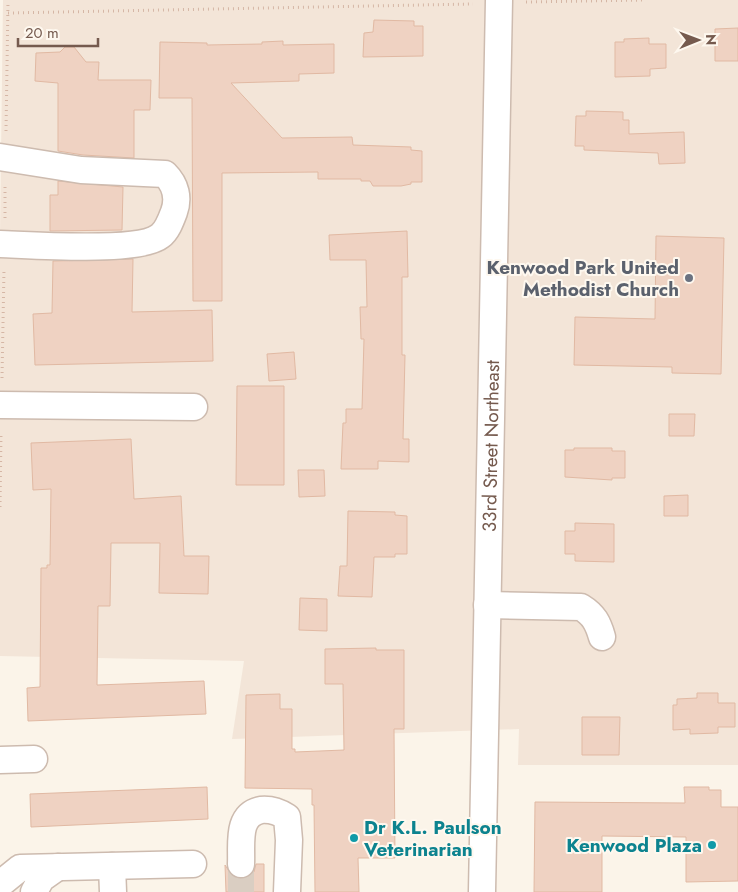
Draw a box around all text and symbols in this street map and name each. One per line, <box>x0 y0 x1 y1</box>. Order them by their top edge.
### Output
scale bar <box>18 15 98 47</box>
north arrow <box>673 15 723 65</box>
text: 20 m <box>25 22 59 44</box>
text: N <box>701 34 721 46</box>
place label: Kenwood Park United Methodist Church <box>486 254 679 303</box>
marker: Kenwood Park United Methodist Church <box>683 272 695 284</box>
street label: 33rd Street Northeast <box>475 359 506 532</box>
place label: Dr K.L. Paulson Veterinarian <box>363 814 502 863</box>
marker: Dr K.L. Paulson Veterinarian <box>348 832 360 844</box>
place label: Kenwood Plaza <box>566 832 702 859</box>
marker: Kenwood Plaza <box>706 839 718 851</box>

